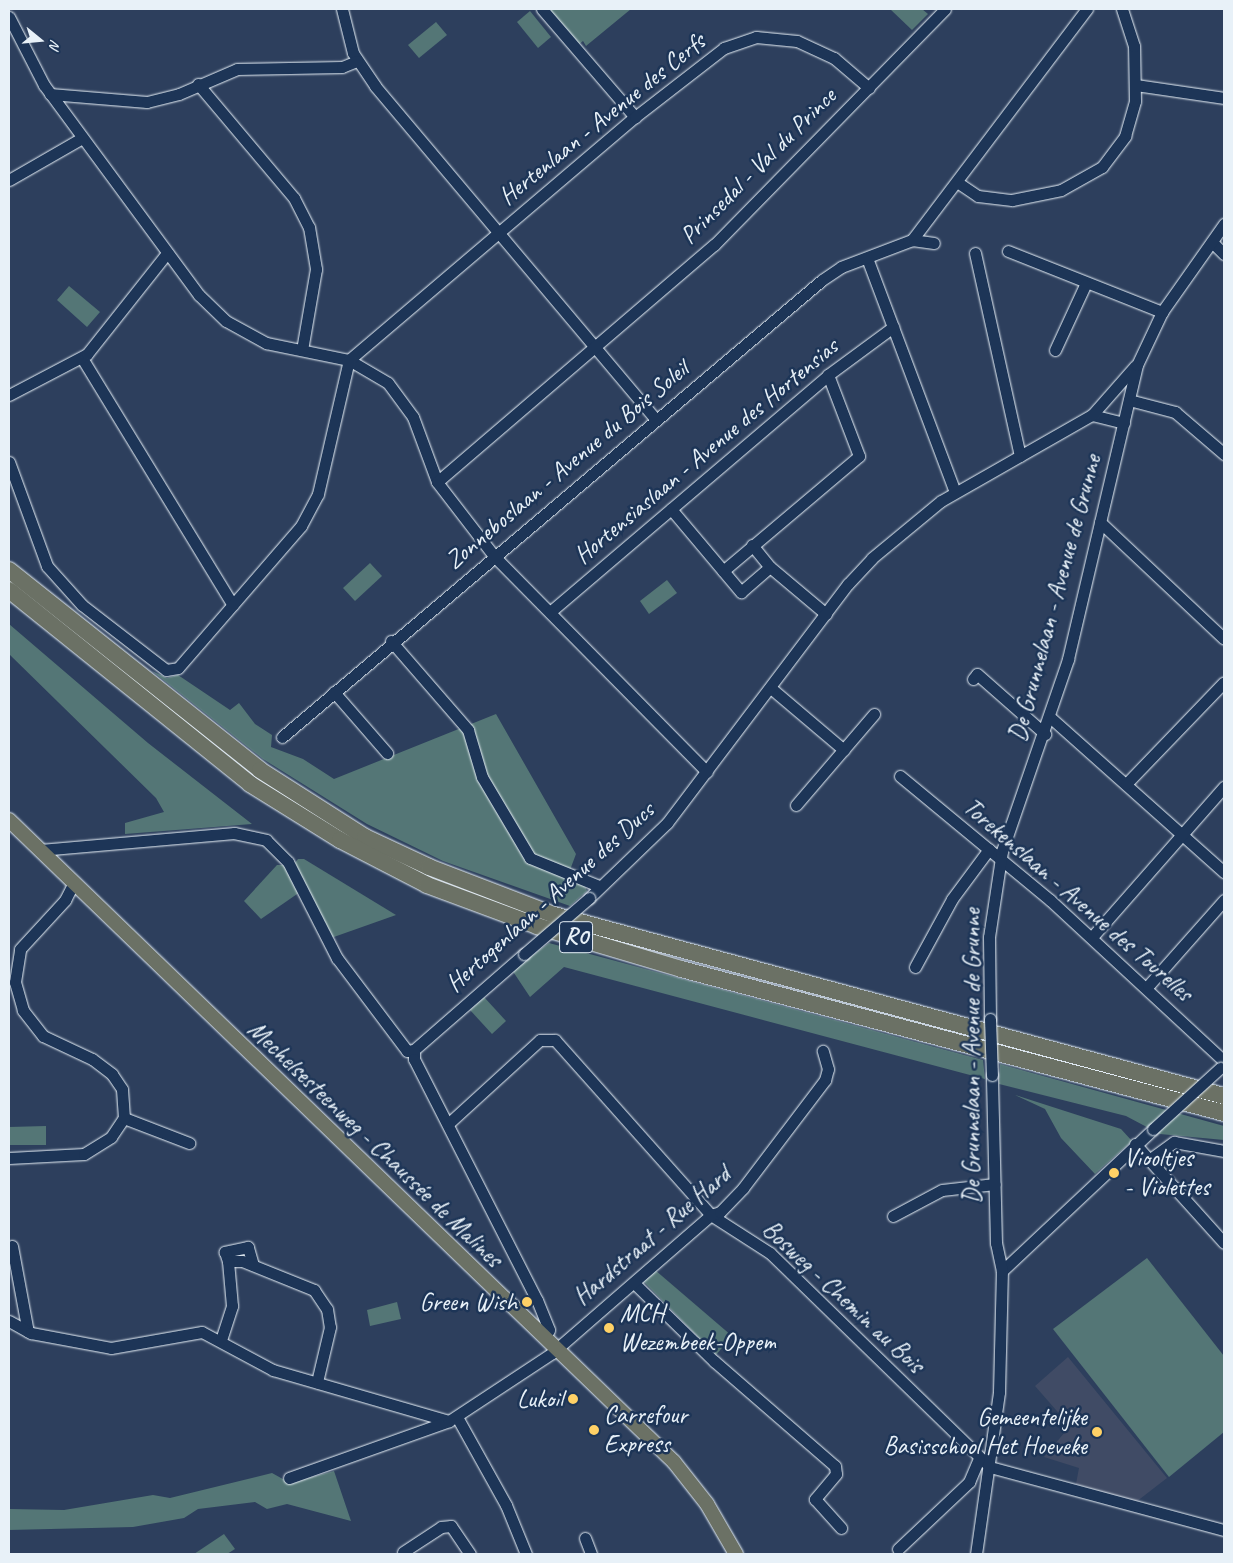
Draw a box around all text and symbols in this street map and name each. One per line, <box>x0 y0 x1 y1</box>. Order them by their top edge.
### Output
north arrow <box>15 15 65 65</box>
street label: Hertenlaan - Avenue des Cerfs <box>493 27 711 211</box>
text: N <box>45 38 64 51</box>
street label: Prinsedal - Val du Prince <box>673 81 843 251</box>
street label: Hortensiaslaan - Avenue des Hortensias <box>568 331 844 571</box>
street label: Zonneboslaan - Avenue du Bois Soleil <box>439 354 695 576</box>
street label: De Grunnelaan - Avenue de Grunne <box>1002 451 1108 745</box>
street label: Torekenslaan - Avenue des Tourelles <box>957 792 1199 1008</box>
street label: Hertogenlaan - Avenue des Ducs <box>440 795 660 999</box>
street label: De Grunnelaan - Avenue de Grunne <box>957 908 987 1204</box>
road number: R0 <box>558 916 594 959</box>
street label: Mechelsesteenweg - Chaussée de Malines <box>241 1014 509 1274</box>
place label: Viooltjes - Violettes <box>1124 1144 1209 1203</box>
street label: Hardstraat - Rue Hard <box>567 1160 737 1312</box>
marker: Viooltjes - Violettes <box>1108 1167 1120 1179</box>
street label: Bosweg - Chemin au Bois <box>756 1214 930 1380</box>
place label: Green Wish <box>419 1287 517 1317</box>
marker: Green Wish <box>521 1296 533 1308</box>
place label: MCH Wezembeek-Oppem <box>620 1299 776 1358</box>
marker: MCH Wezembeek-Oppem <box>602 1321 616 1335</box>
place label: Lukoil <box>517 1384 563 1414</box>
marker: Lukoil <box>567 1393 579 1405</box>
place label: Carrefour Express <box>604 1401 687 1460</box>
place label: Gemeentelijke Basisschool Het Hoeveke <box>883 1403 1087 1462</box>
marker: Carrefour Express <box>588 1424 600 1436</box>
marker: Gemeentelijke Basisschool Het Hoeveke <box>1091 1426 1103 1438</box>

